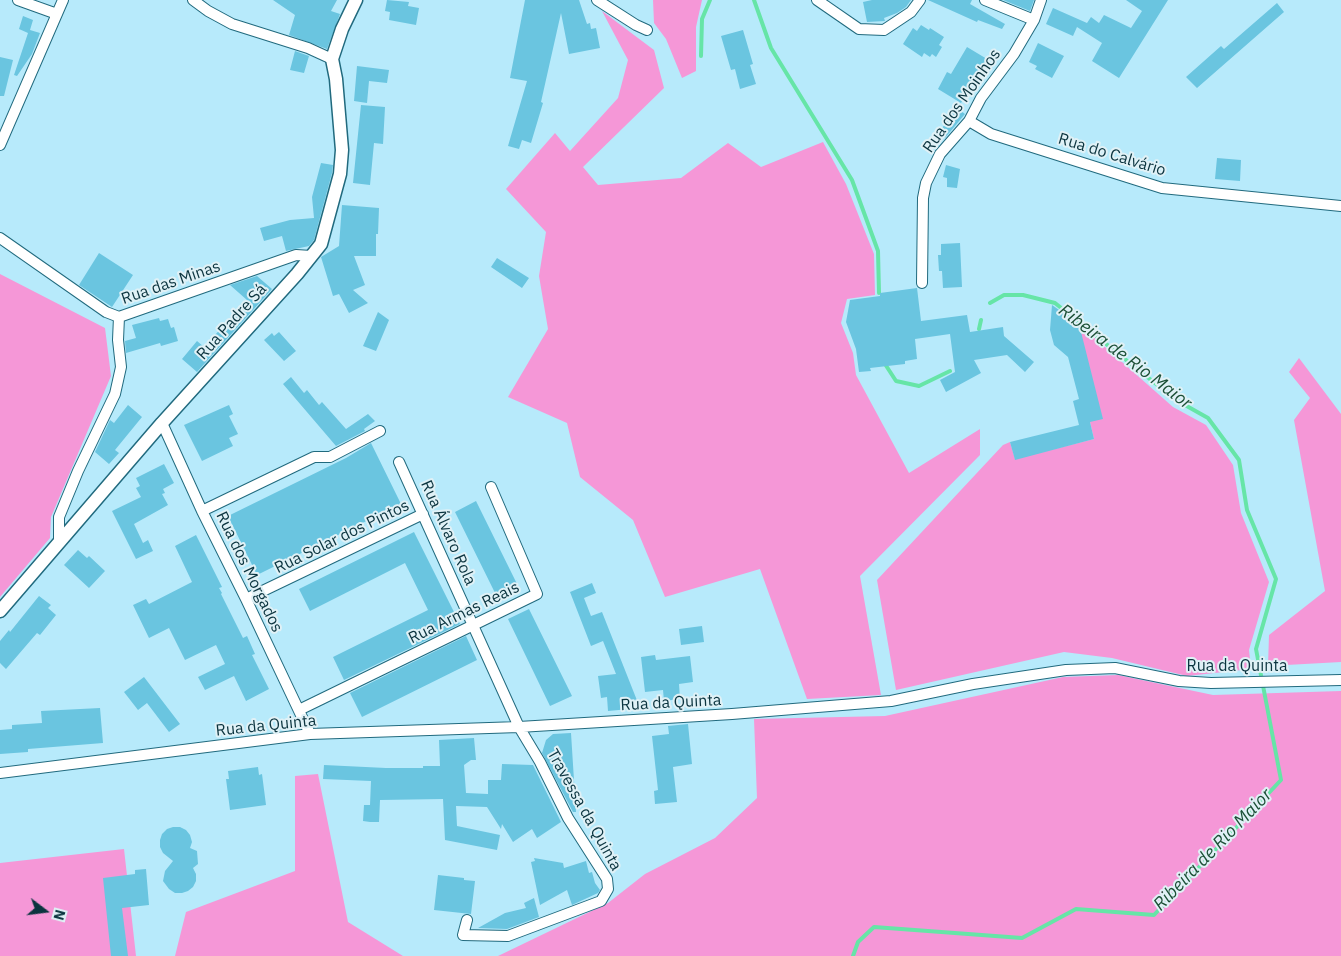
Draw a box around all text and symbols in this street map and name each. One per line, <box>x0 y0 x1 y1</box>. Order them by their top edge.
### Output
street label: Rua dos Moinhos <box>919 45 1005 157</box>
street label: Rua do Calvário <box>1056 130 1168 180</box>
street label: Rua das Minas <box>119 257 223 309</box>
street label: Rua Padre Sá <box>193 280 271 364</box>
water label: Ribeira de Rio Maior <box>1054 300 1196 414</box>
street label: Rua Álvaro Rola <box>416 478 480 588</box>
street label: Rua Solar dos Pintos <box>272 496 412 578</box>
street label: Rua dos Morgados <box>211 509 287 635</box>
street label: Rua Armas Reais <box>405 578 523 648</box>
street label: Rua da Quinta <box>1187 656 1287 676</box>
street label: Rua da Quinta <box>620 691 722 715</box>
street label: Rua da Quinta <box>215 711 317 741</box>
street label: Travessa da Quinta <box>543 746 625 874</box>
water label: Ribeira de Rio Maior <box>1149 784 1277 916</box>
north arrow <box>20 886 70 936</box>
text: N <box>49 908 69 922</box>

